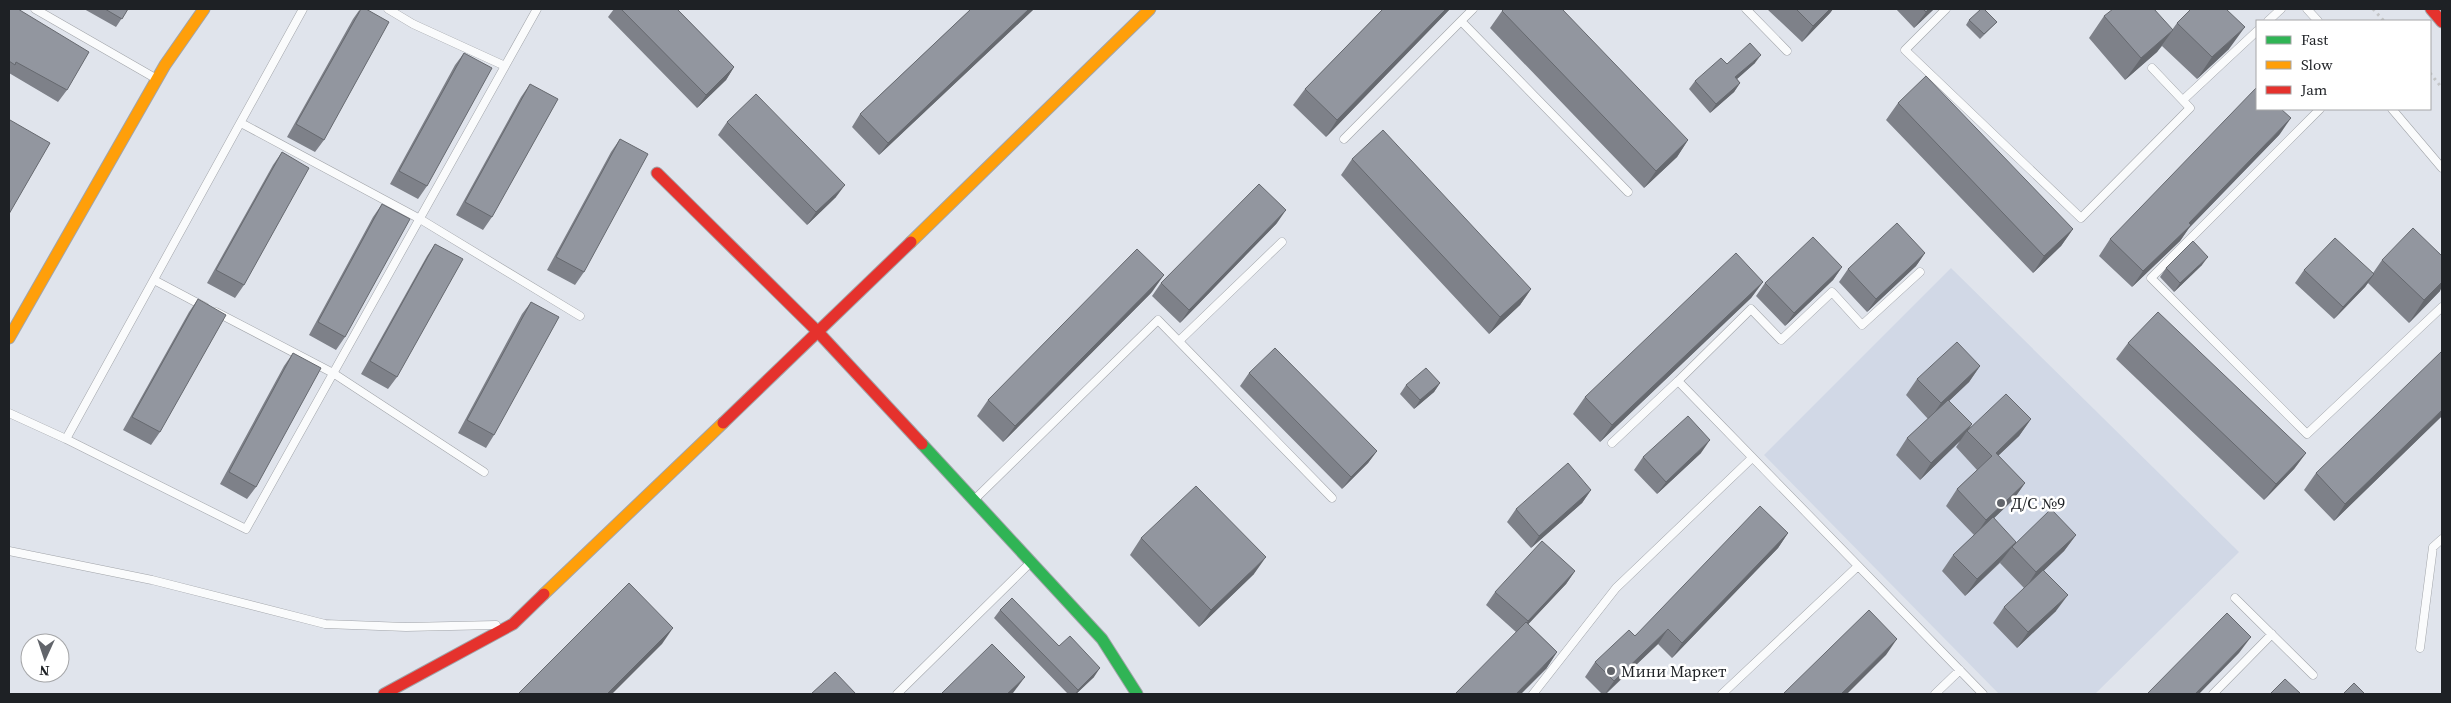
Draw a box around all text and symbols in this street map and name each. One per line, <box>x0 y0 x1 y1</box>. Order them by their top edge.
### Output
legend <box>2256 20 2431 110</box>
text: Fast <box>2301 29 2328 50</box>
text: Slow <box>2301 54 2333 75</box>
text: Jam <box>2300 79 2328 100</box>
place label: Д/С №9 <box>2011 492 2065 514</box>
marker: Д/С №9 <box>1995 497 2007 509</box>
north arrow <box>20 633 70 683</box>
place label: Мини Маркет <box>1621 660 1727 682</box>
text: N <box>39 661 50 681</box>
marker: Мини Маркет <box>1605 665 1617 677</box>

